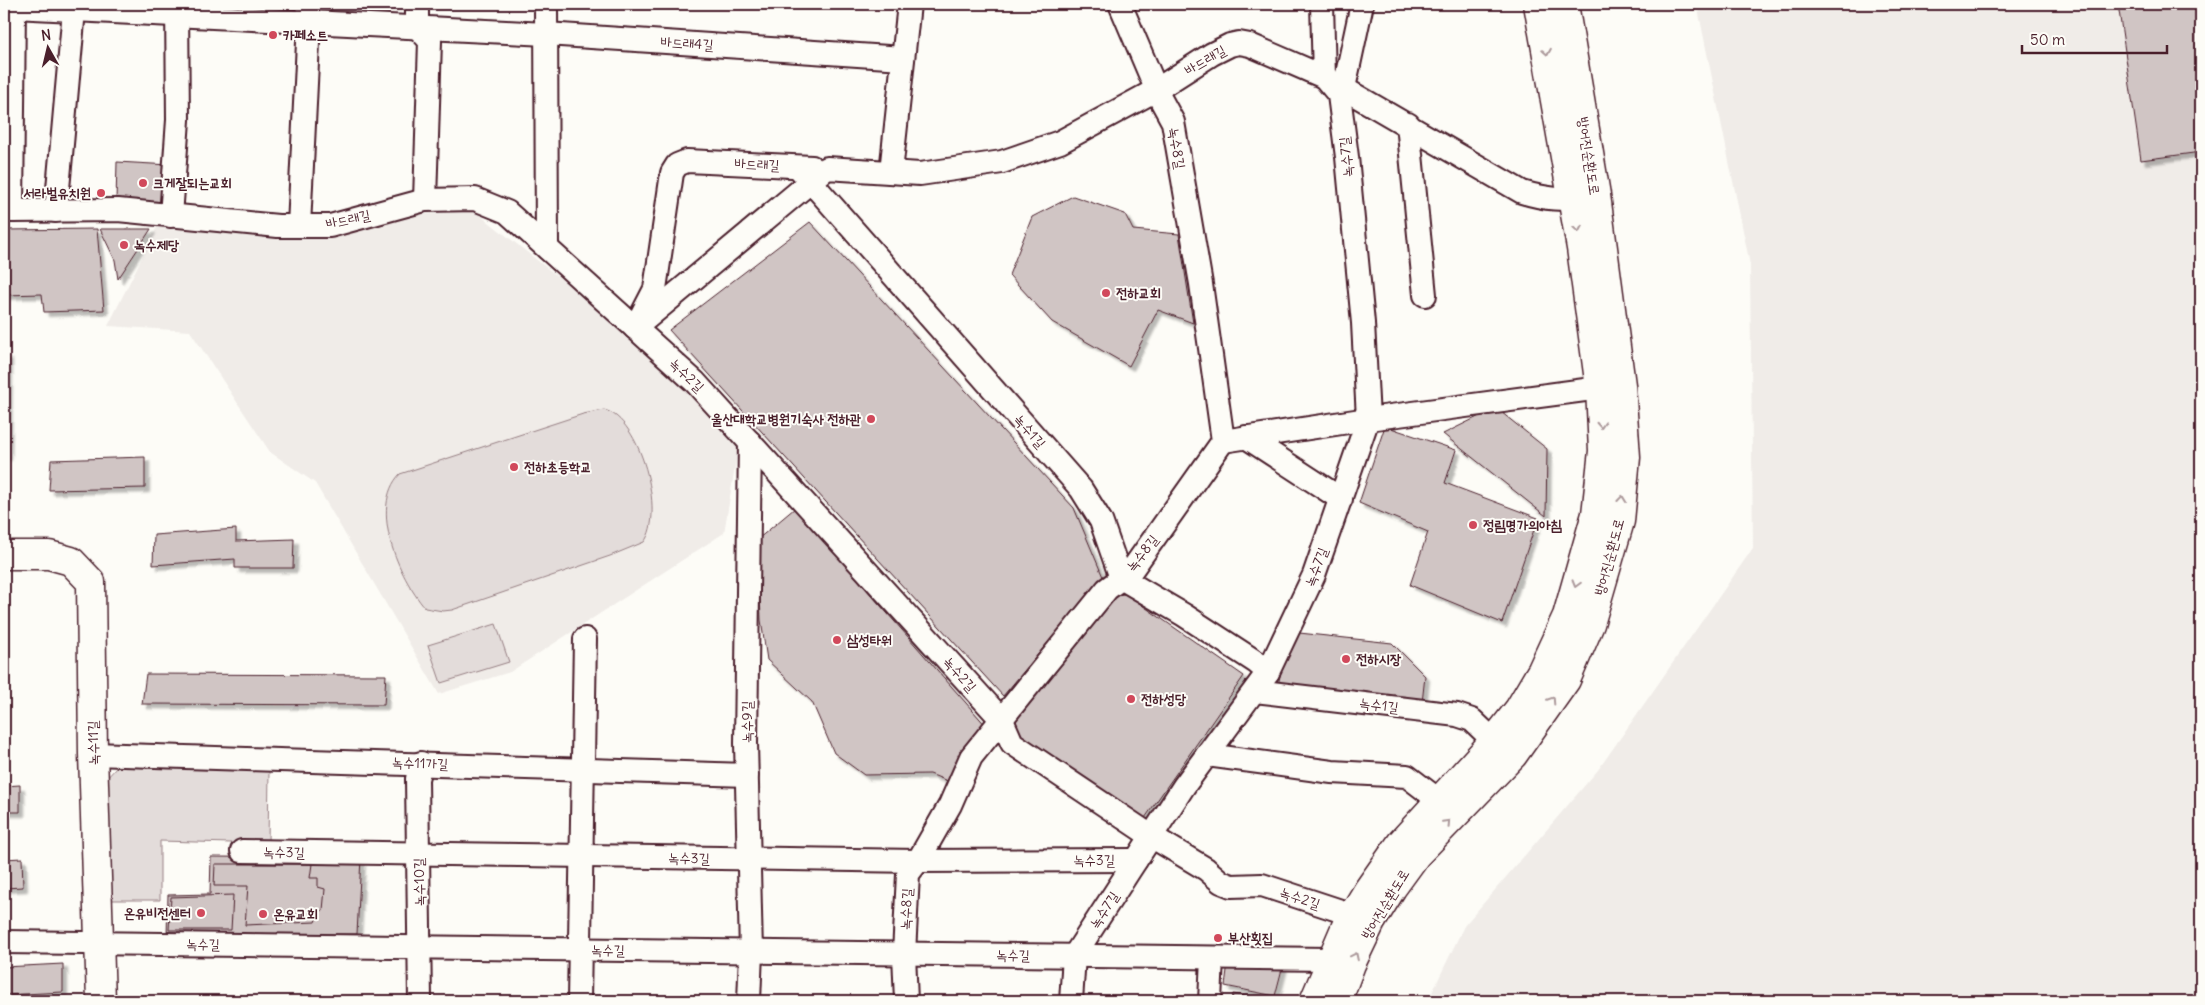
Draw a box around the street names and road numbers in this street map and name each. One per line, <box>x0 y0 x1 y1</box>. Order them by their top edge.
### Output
street label: 바드래4길 <box>660 32 715 54</box>
street label: 바드래길 <box>1181 41 1230 79</box>
street label: 방어진순환도로 <box>1574 116 1604 196</box>
street label: 녹수8길 <box>1165 126 1190 171</box>
street label: 녹수7길 <box>1335 135 1357 178</box>
street label: 바드래길 <box>734 154 781 174</box>
street label: 바드래길 <box>324 205 373 232</box>
street label: 녹수2길 <box>666 354 709 396</box>
street label: 녹수1길 <box>1010 410 1050 452</box>
street label: 방어진순환도로 <box>1590 517 1628 597</box>
street label: 녹수8길 <box>1122 530 1162 575</box>
street label: 녹수7길 <box>1300 544 1332 589</box>
street label: 녹수2길 <box>939 653 981 696</box>
street label: 녹수1길 <box>1358 694 1400 716</box>
street label: 녹수9길 <box>738 700 756 743</box>
street label: 녹수11길 <box>84 720 102 766</box>
street label: 녹수11가길 <box>392 753 449 773</box>
street label: 녹수3길 <box>263 843 306 861</box>
street label: 녹수3길 <box>668 849 711 867</box>
street label: 녹수3길 <box>1073 851 1116 869</box>
street label: 녹수10길 <box>410 857 428 906</box>
street label: 방어진순환도로 <box>1357 866 1413 942</box>
street label: 녹수2길 <box>1277 883 1323 913</box>
street label: 녹수8길 <box>896 887 916 930</box>
street label: 녹수7길 <box>1085 887 1123 932</box>
street label: 녹수길 <box>186 935 221 953</box>
street label: 녹수길 <box>591 941 626 959</box>
street label: 녹수길 <box>996 946 1031 964</box>

